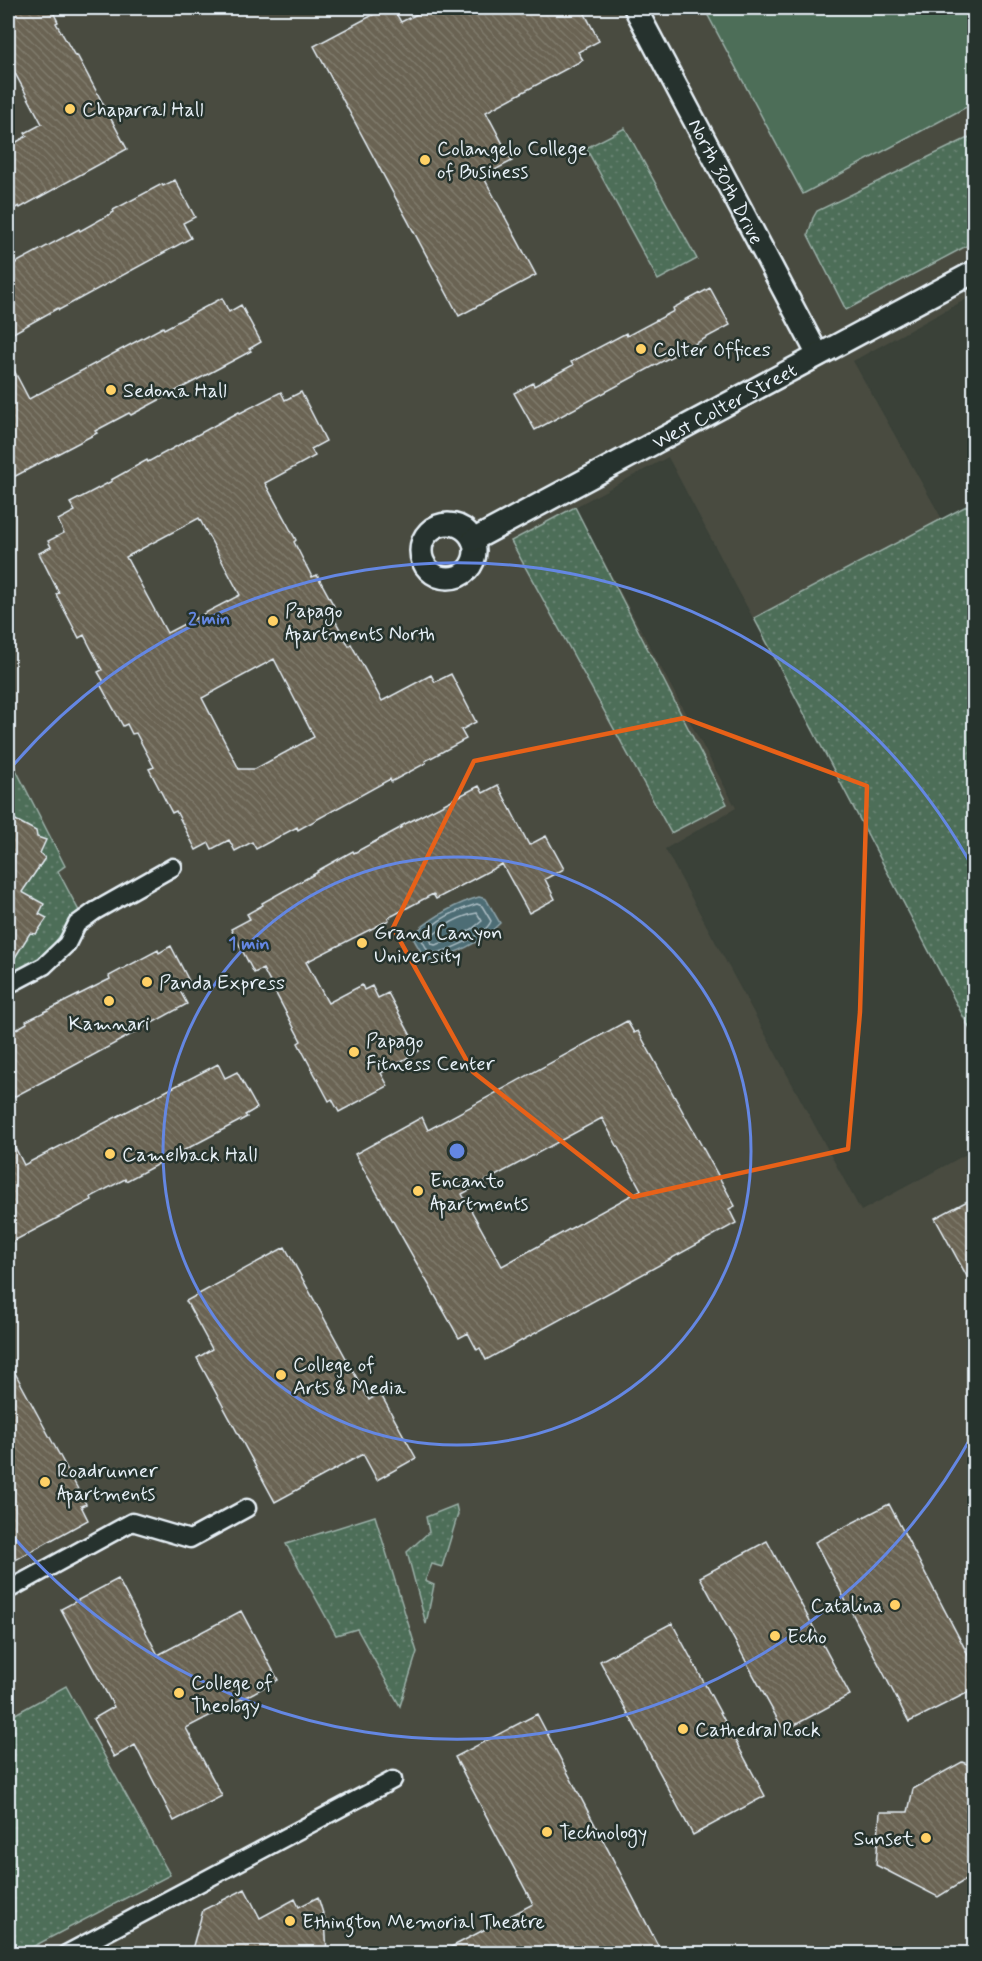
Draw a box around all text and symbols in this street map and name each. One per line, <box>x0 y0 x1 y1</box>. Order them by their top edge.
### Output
place label: Chaparral Hall <box>82 97 204 124</box>
marker: Chaparral Hall <box>63 102 77 116</box>
street label: North 30th Drive <box>681 114 769 250</box>
place label: Colangelo College of Business <box>437 136 587 186</box>
marker: Colangelo College of Business <box>418 153 432 167</box>
place label: Colter Offices <box>653 337 771 364</box>
marker: Colter Offices <box>634 342 648 356</box>
street label: West Colter Street <box>648 357 802 457</box>
place label: Sedona Hall <box>123 378 227 405</box>
marker: Sedona Hall <box>104 383 118 397</box>
place label: Papago Apartments North <box>285 598 435 649</box>
text: 2 min <box>188 607 230 631</box>
marker: Papago Apartments North <box>266 614 280 628</box>
place label: Grand Canyon University <box>374 920 503 970</box>
text: 1 min <box>228 932 270 956</box>
marker: Grand Canyon University <box>355 936 369 950</box>
place label: Panda Express <box>159 970 285 997</box>
marker: Panda Express <box>140 975 154 989</box>
marker: Kamnari <box>102 994 116 1008</box>
place label: Kamnari <box>69 1011 149 1038</box>
place label: Papago Fitness Center <box>366 1028 496 1078</box>
marker: Papago Fitness Center <box>347 1045 361 1059</box>
centre of rings <box>447 1141 467 1161</box>
place label: Camelback Hall <box>122 1142 257 1169</box>
marker: Camelback Hall <box>103 1147 117 1161</box>
place label: Encanto Apartments <box>430 1168 528 1219</box>
marker: Encanto Apartments <box>411 1184 425 1198</box>
place label: College of Arts & Media <box>293 1352 407 1402</box>
marker: College of Arts & Media <box>274 1368 288 1382</box>
place label: Roadrunner Apartments <box>57 1458 159 1509</box>
marker: Roadrunner Apartments <box>38 1475 52 1489</box>
place label: Catalina <box>810 1593 883 1620</box>
marker: Catalina <box>888 1598 902 1612</box>
place label: Echo <box>787 1624 827 1651</box>
marker: Echo <box>768 1629 782 1643</box>
place label: College of Theology <box>191 1670 273 1720</box>
marker: College of Theology <box>172 1686 186 1700</box>
place label: Cathedral Rock <box>695 1717 821 1744</box>
marker: Cathedral Rock <box>676 1722 690 1736</box>
place label: Technology <box>559 1820 647 1848</box>
marker: Technology <box>540 1825 554 1839</box>
place label: Sunset <box>854 1826 914 1853</box>
marker: Sunset <box>919 1831 933 1845</box>
place label: Ethington Memorial Theatre <box>302 1909 545 1938</box>
marker: Ethington Memorial Theatre <box>283 1914 297 1928</box>

